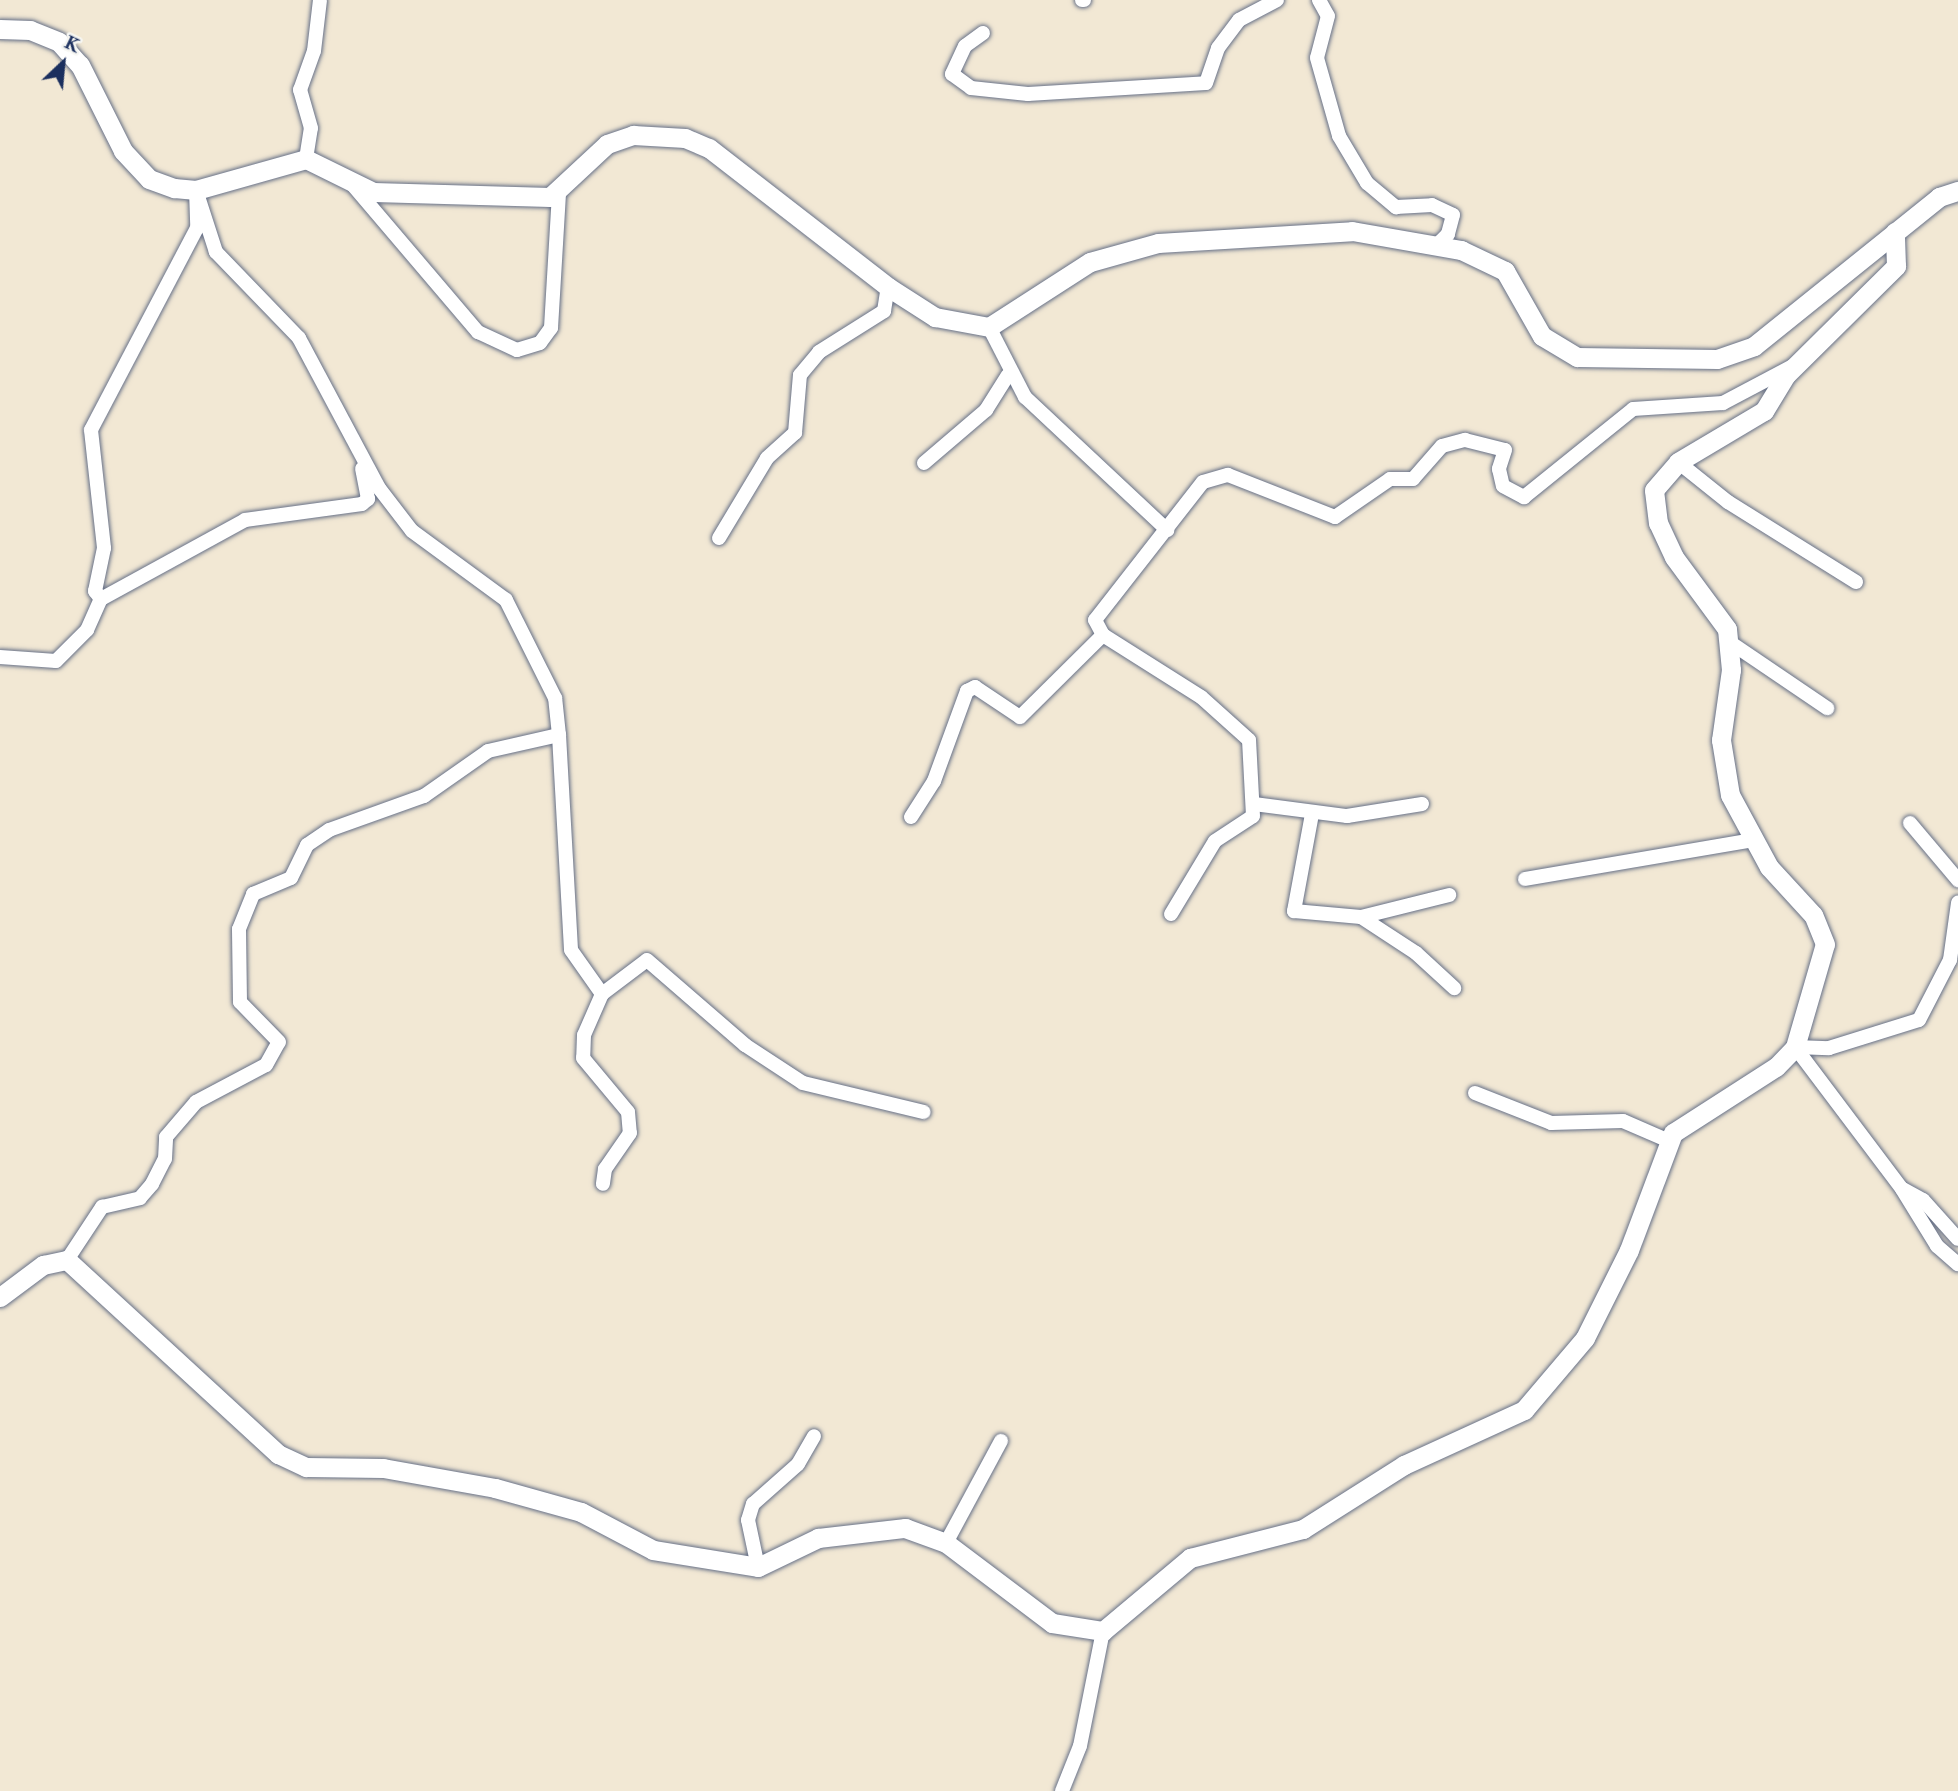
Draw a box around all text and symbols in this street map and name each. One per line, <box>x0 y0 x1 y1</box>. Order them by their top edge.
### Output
north arrow <box>28 28 98 98</box>
text: K <box>61 31 83 57</box>

